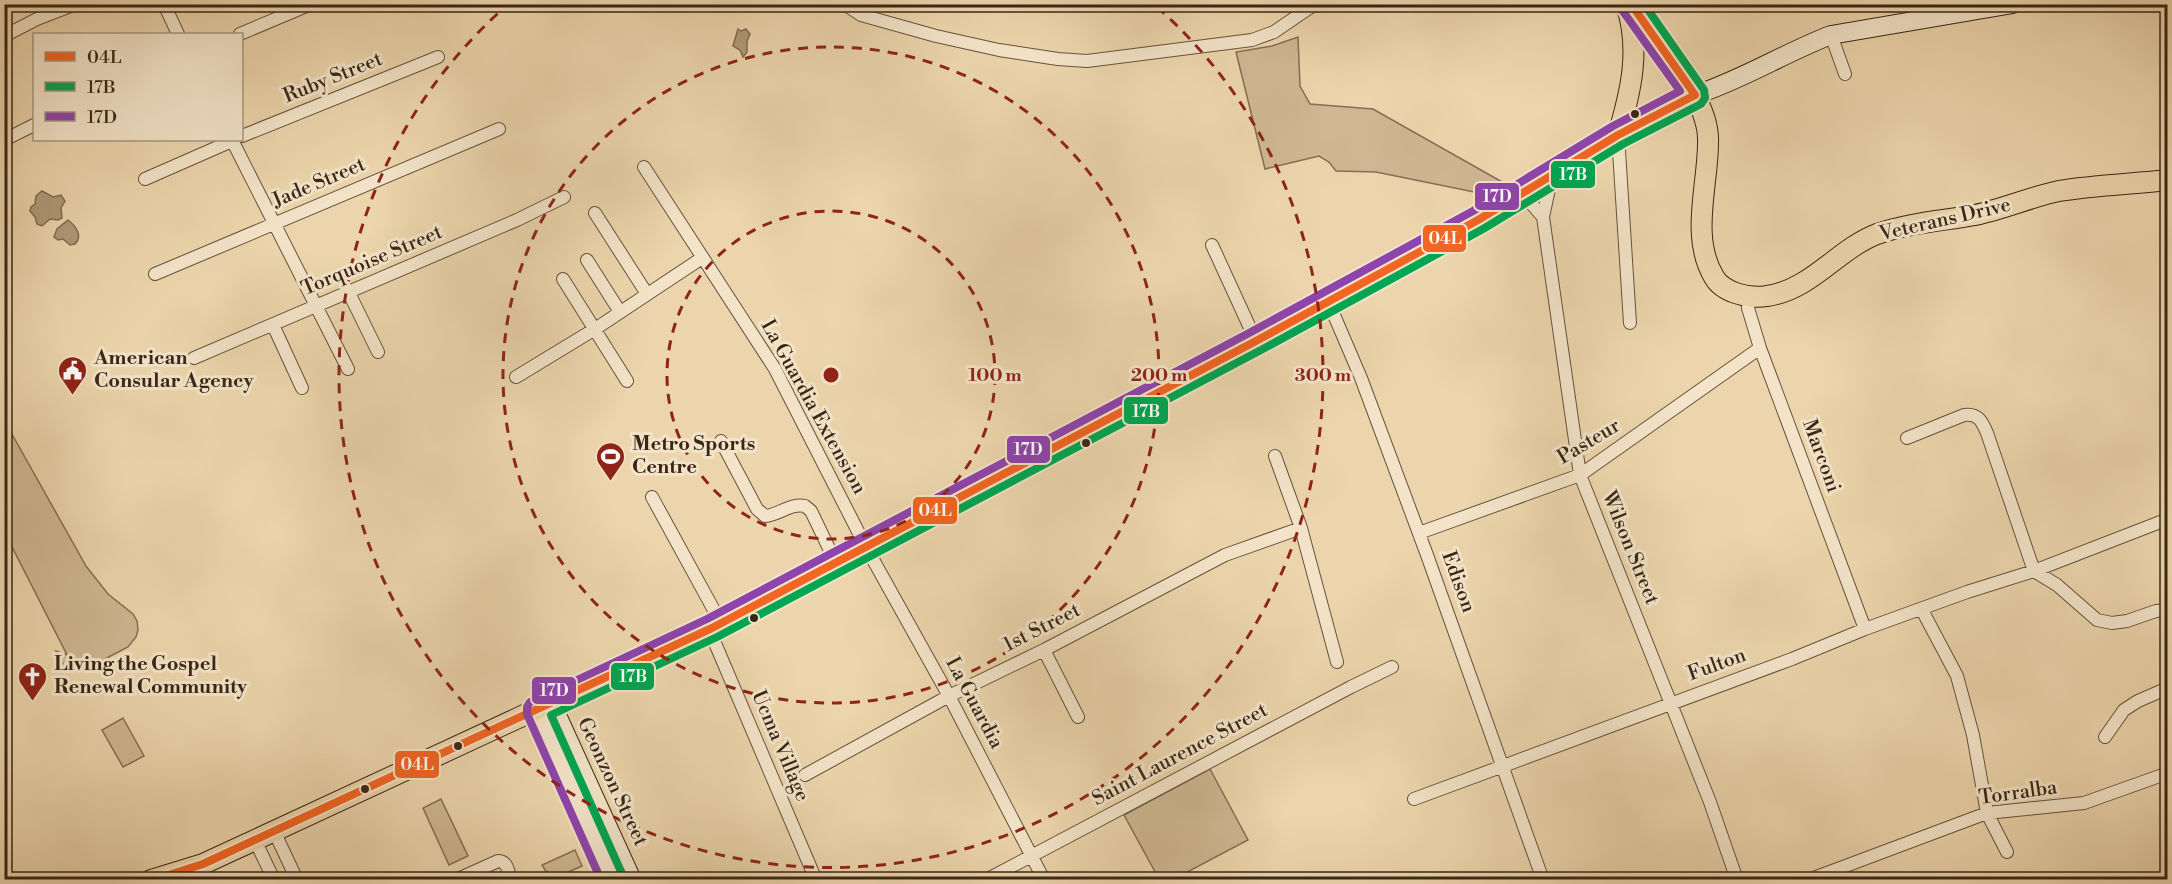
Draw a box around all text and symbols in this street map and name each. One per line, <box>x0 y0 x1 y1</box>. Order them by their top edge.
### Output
legend <box>33 33 243 141</box>
text: 04L <box>87 46 122 69</box>
street label: Ruby Street <box>280 47 386 109</box>
text: 17B <box>87 76 116 99</box>
text: 17D <box>87 106 117 129</box>
unlabelled marker <box>1629 108 1641 120</box>
street label: Jade Street <box>268 152 369 214</box>
line badge: 17B <box>1550 160 1596 189</box>
text: 17B <box>1559 165 1587 185</box>
line badge: 17D <box>1474 182 1520 211</box>
text: 17D <box>1483 187 1512 207</box>
street label: Veterans Drive <box>1876 193 2013 247</box>
street label: Torquoise Street <box>298 220 446 302</box>
line badge: 04L <box>1422 224 1467 253</box>
text: 04L <box>1428 229 1462 249</box>
street label: La Guardia Extension <box>755 315 871 499</box>
place label: American Consular Agency <box>93 346 254 394</box>
public building icon: American Consular Agency <box>57 354 89 396</box>
text: 100 m <box>968 364 1022 387</box>
text: 200 m <box>1131 364 1188 387</box>
text: 300 m <box>1295 364 1352 387</box>
centre of rings <box>821 365 841 385</box>
line badge: 17B <box>1123 396 1169 425</box>
text: 17B <box>1132 402 1160 422</box>
street label: Pasteur <box>1553 413 1625 470</box>
street label: Marconi <box>1796 416 1846 496</box>
place label: Metro Sports Centre <box>632 432 755 480</box>
line badge: 17D <box>1006 435 1051 464</box>
unlabelled marker <box>1080 437 1092 449</box>
sports icon: Metro Sports Centre <box>595 440 627 482</box>
text: 17D <box>1014 440 1043 460</box>
street label: Wilson Street <box>1596 487 1664 608</box>
line badge: 04L <box>912 496 958 525</box>
text: 04L <box>918 501 952 521</box>
street label: Edison <box>1435 548 1481 616</box>
street label: 1st Street <box>999 598 1085 658</box>
unlabelled marker <box>748 612 760 624</box>
street label: Fulton <box>1684 643 1750 687</box>
place label: Living the Gospel Renewal Community <box>54 652 248 700</box>
street label: La Guardia <box>939 653 1009 754</box>
church icon: Living the Gospel Renewal Community <box>17 660 49 702</box>
line badge: 17B <box>610 662 655 691</box>
text: 17B <box>619 667 647 687</box>
line badge: 17D <box>531 676 577 705</box>
text: 17D <box>540 681 569 701</box>
street label: Ucma Village <box>745 687 815 805</box>
street label: Saint Laurence Street <box>1088 698 1272 812</box>
street label: Geonzon Street <box>571 714 653 850</box>
unlabelled marker <box>452 740 464 752</box>
line badge: 04L <box>394 750 440 779</box>
text: 04L <box>400 755 434 775</box>
street label: Torralba <box>1977 775 2060 811</box>
unlabelled marker <box>359 783 371 795</box>

